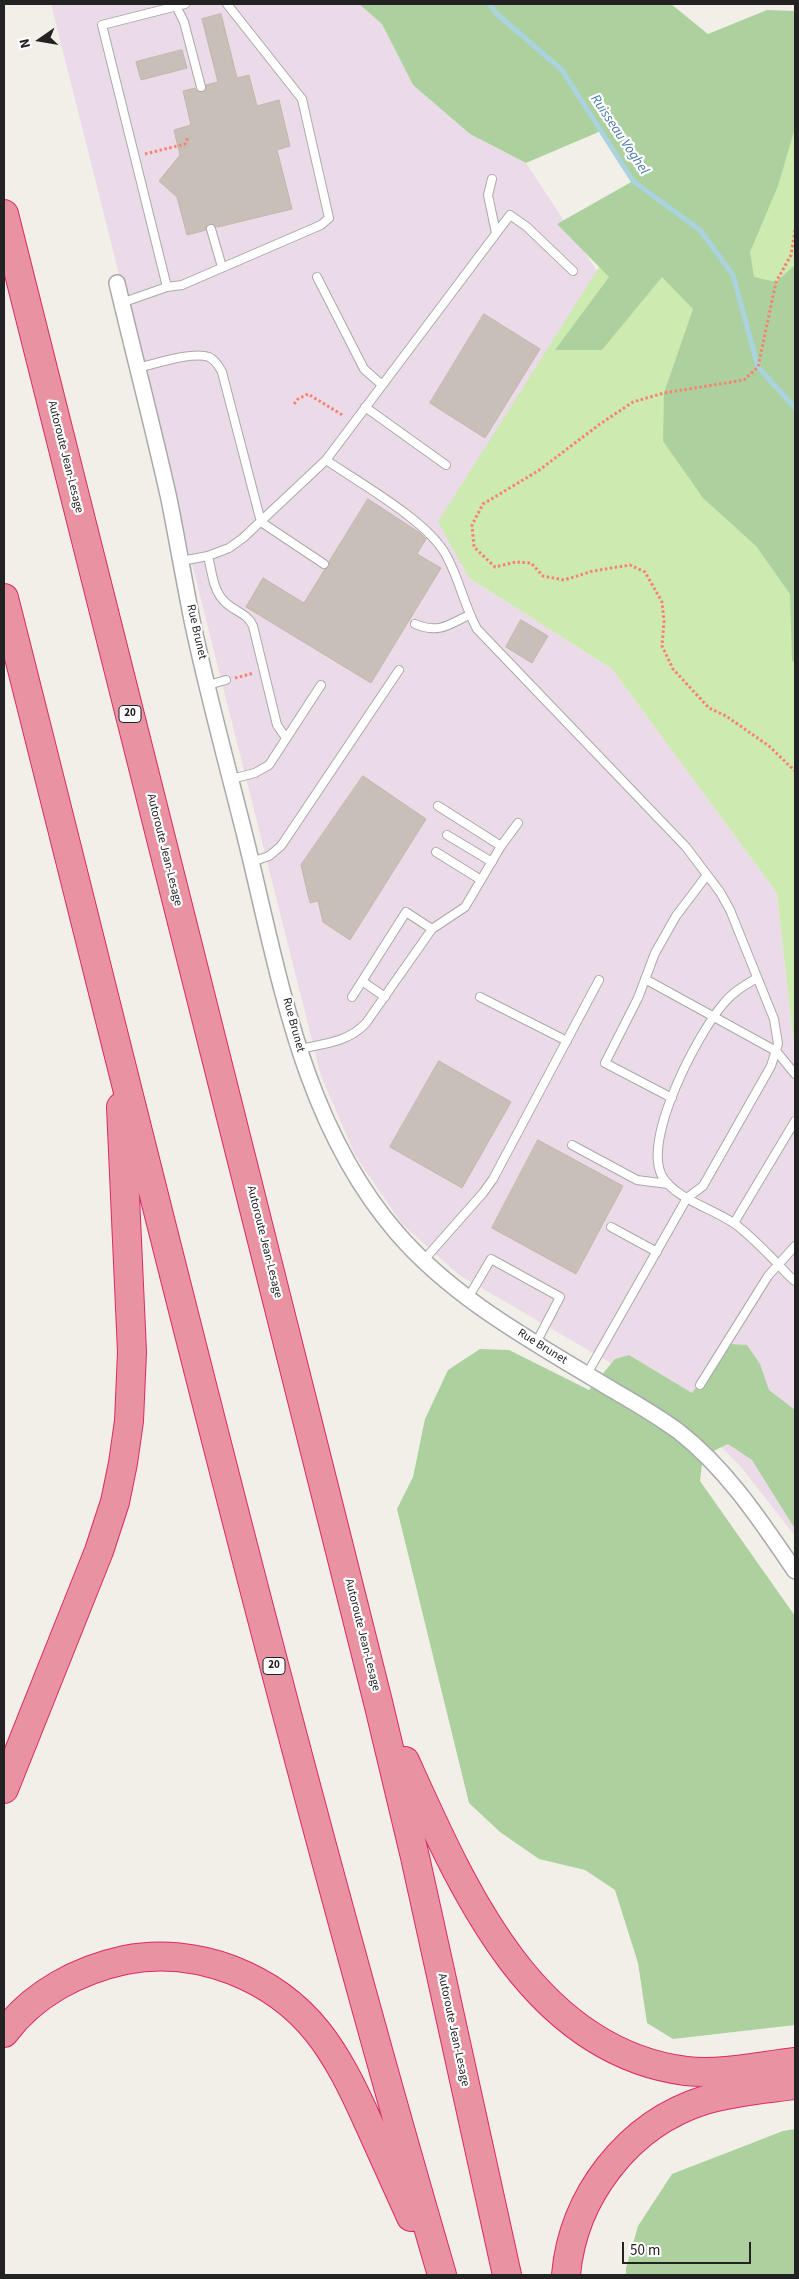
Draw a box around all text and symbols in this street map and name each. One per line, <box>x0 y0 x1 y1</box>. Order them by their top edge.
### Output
north arrow <box>15 15 65 65</box>
text: N <box>15 37 36 50</box>
water label: Ruisseau Voghel <box>586 92 652 178</box>
street label: Autoroute Jean-Lesage <box>44 399 86 515</box>
street label: Rue Brunet <box>183 603 209 661</box>
road number: 20 <box>119 706 141 722</box>
street label: Autoroute Jean-Lesage <box>143 792 185 908</box>
street label: Rue Brunet <box>279 996 307 1054</box>
street label: Autoroute Jean-Lesage <box>243 1184 285 1300</box>
street label: Rue Brunet <box>514 1326 570 1368</box>
street label: Autoroute Jean-Lesage <box>341 1577 383 1693</box>
road number: 20 <box>263 1658 285 1674</box>
street label: Autoroute Jean-Lesage <box>434 1972 472 2088</box>
scale bar <box>624 2232 753 2264</box>
text: 50 m <box>630 2240 660 2261</box>

